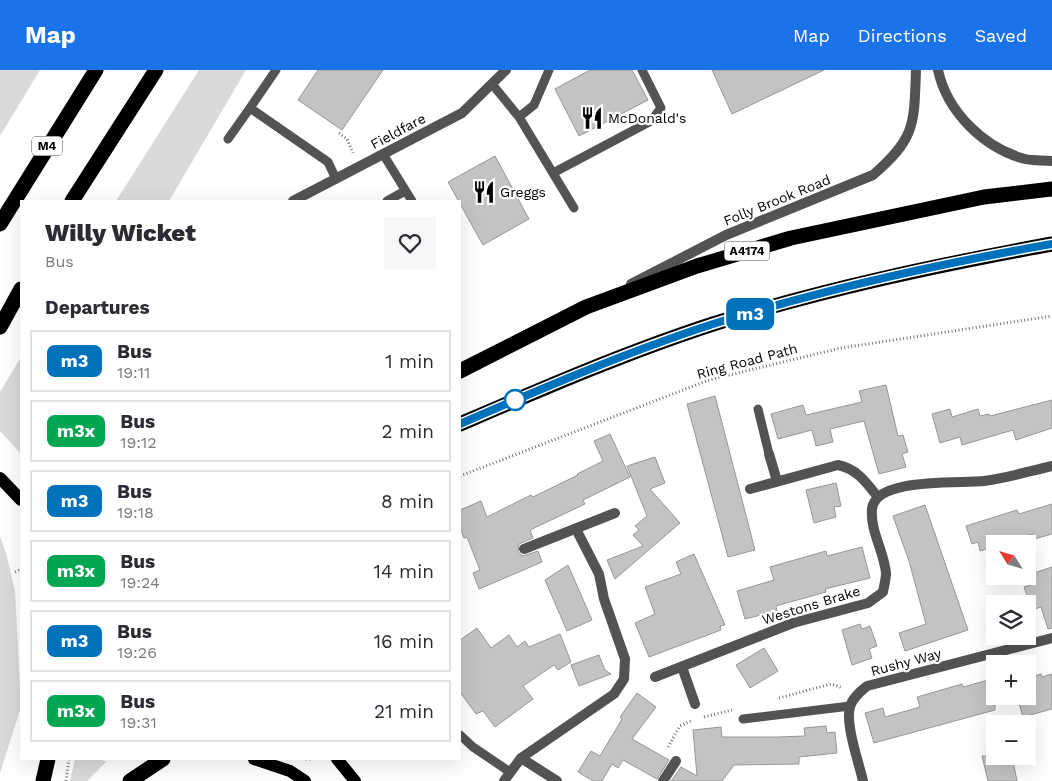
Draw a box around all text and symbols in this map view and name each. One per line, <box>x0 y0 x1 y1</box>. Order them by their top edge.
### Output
text: Map <box>25 21 76 49</box>
text: Map <box>793 25 830 46</box>
text: Directions <box>858 25 947 46</box>
text: Saved <box>975 25 1027 46</box>
restaurant icon: McDonald's <box>579 105 605 131</box>
street label: Fieldfare <box>368 110 428 152</box>
place label: McDonald's <box>608 110 686 126</box>
road number: M4 <box>32 136 62 155</box>
street label: Folly Brook Road <box>721 171 833 229</box>
restaurant icon: Greggs <box>471 179 497 205</box>
place label: Greggs <box>500 184 546 200</box>
button: heart <box>384 217 436 269</box>
text: Willy Wicket <box>45 219 196 247</box>
road number: A4174 <box>724 242 770 260</box>
text: Bus <box>45 252 74 271</box>
text: Departures <box>45 296 150 319</box>
line badge: m3 <box>728 298 772 330</box>
text: m3 <box>736 303 764 324</box>
text: Bus <box>117 340 152 363</box>
street label: Ring Road Path <box>695 340 799 382</box>
text: m3 <box>61 350 88 371</box>
text: 1 min <box>385 350 434 373</box>
text: 19:11 <box>117 363 150 382</box>
unlabelled marker <box>504 389 526 411</box>
text: Bus <box>120 410 155 433</box>
text: m3x <box>57 420 95 441</box>
text: 2 min <box>382 420 434 443</box>
text: 19:12 <box>120 433 157 452</box>
text: Bus <box>117 480 152 503</box>
text: m3 <box>61 490 88 511</box>
text: 8 min <box>381 490 434 513</box>
text: 19:18 <box>117 503 154 522</box>
north arrow <box>986 535 1036 585</box>
map controls <box>986 535 1036 765</box>
text: Bus <box>120 550 155 573</box>
text: m3x <box>57 560 95 581</box>
text: 14 min <box>374 560 434 583</box>
text: 19:24 <box>120 573 160 592</box>
street label: Westons Brake <box>760 582 862 628</box>
button: layers <box>986 595 1036 645</box>
text: Bus <box>117 620 152 643</box>
text: m3 <box>61 630 88 651</box>
text: 16 min <box>374 630 434 653</box>
text: 19:26 <box>117 643 157 662</box>
street label: Rushy Way <box>869 645 944 679</box>
button: + <box>986 655 1036 705</box>
text: Bus <box>120 690 155 713</box>
text: m3x <box>57 700 95 721</box>
text: 21 min <box>374 700 434 723</box>
text: 19:31 <box>120 713 157 732</box>
button: − <box>986 715 1036 765</box>

